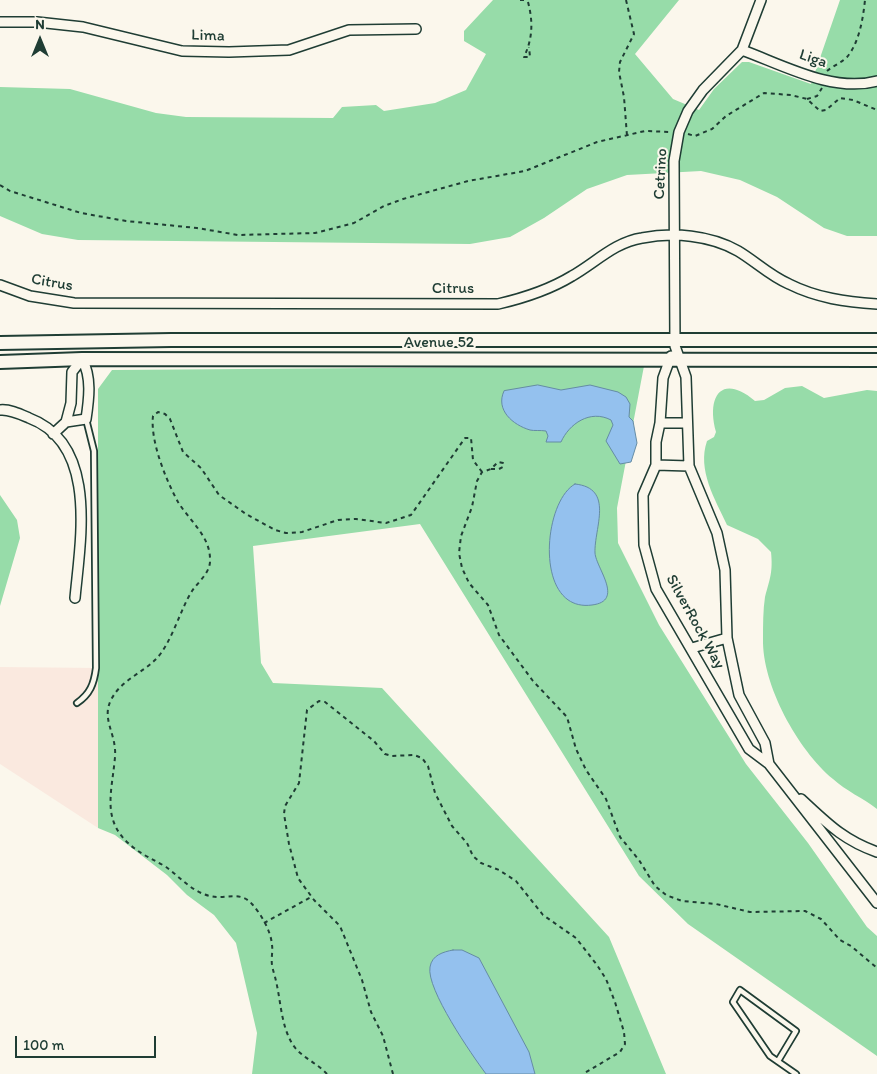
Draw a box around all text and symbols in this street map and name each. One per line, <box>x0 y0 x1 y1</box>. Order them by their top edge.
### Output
north arrow <box>15 15 65 65</box>
text: N <box>35 16 45 33</box>
street label: Lima <box>191 26 225 46</box>
street label: Liga <box>797 45 829 73</box>
street label: Cetrino <box>650 148 672 200</box>
street label: Citrus <box>29 270 75 296</box>
street label: Citrus <box>432 279 474 299</box>
street label: Avenue 52 <box>404 333 474 353</box>
street label: SilverRock Way <box>661 571 729 673</box>
scale bar <box>18 1026 159 1058</box>
text: 100 m <box>23 1036 64 1054</box>

